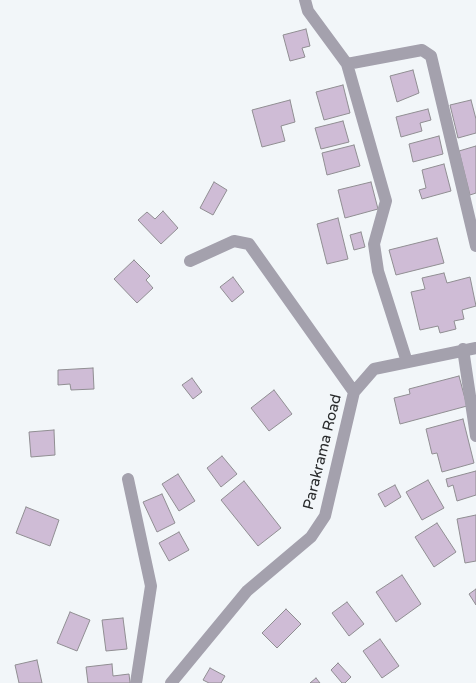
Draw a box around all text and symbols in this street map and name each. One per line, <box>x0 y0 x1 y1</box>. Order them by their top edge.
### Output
street label: Parakrama Road <box>300 392 346 512</box>

